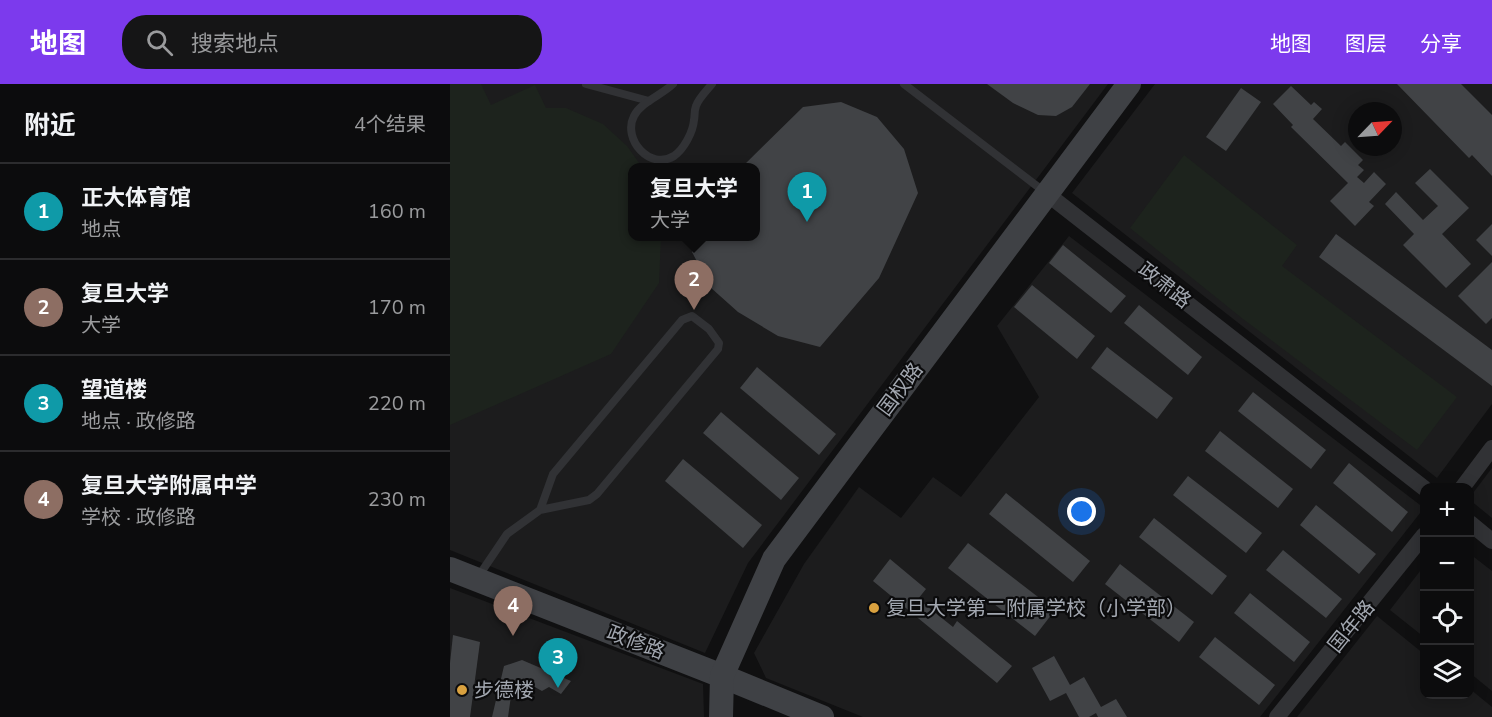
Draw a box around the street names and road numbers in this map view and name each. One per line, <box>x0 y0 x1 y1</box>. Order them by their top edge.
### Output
street label: 政肃路 <box>1133 256 1197 315</box>
street label: 国权路 <box>872 357 929 421</box>
street label: 国年路 <box>1322 595 1381 658</box>
street label: 政修路 <box>603 619 669 666</box>

